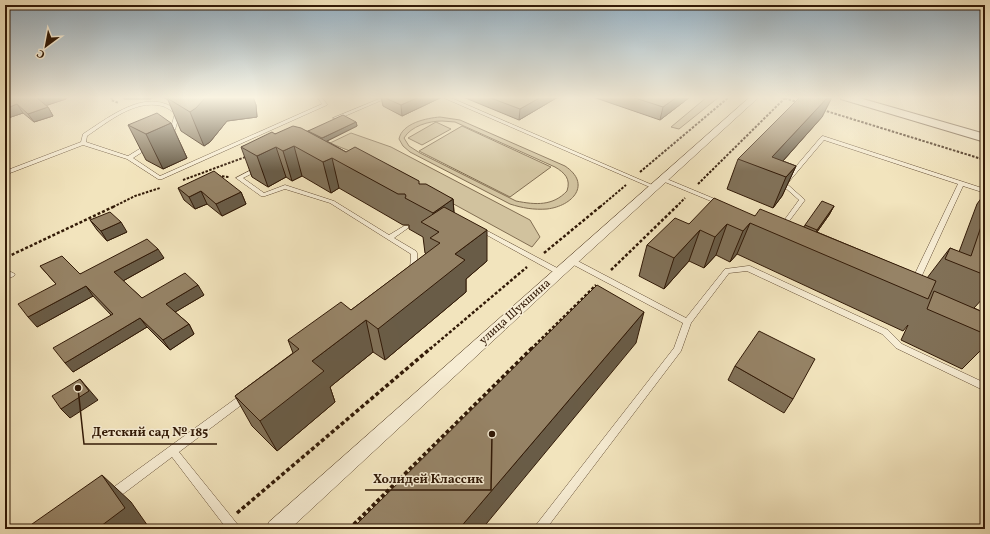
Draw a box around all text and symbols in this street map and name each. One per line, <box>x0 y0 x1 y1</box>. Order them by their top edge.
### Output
north arrow <box>26 26 66 66</box>
text: С <box>35 45 48 61</box>
street label: улица Шукшина <box>476 276 554 348</box>
callout: Детский сад № 185 <box>84 419 217 444</box>
text: Детский сад № 185 <box>92 424 208 442</box>
callout: Холидей Классик <box>365 465 491 490</box>
text: Холидей Классик <box>373 471 483 489</box>

